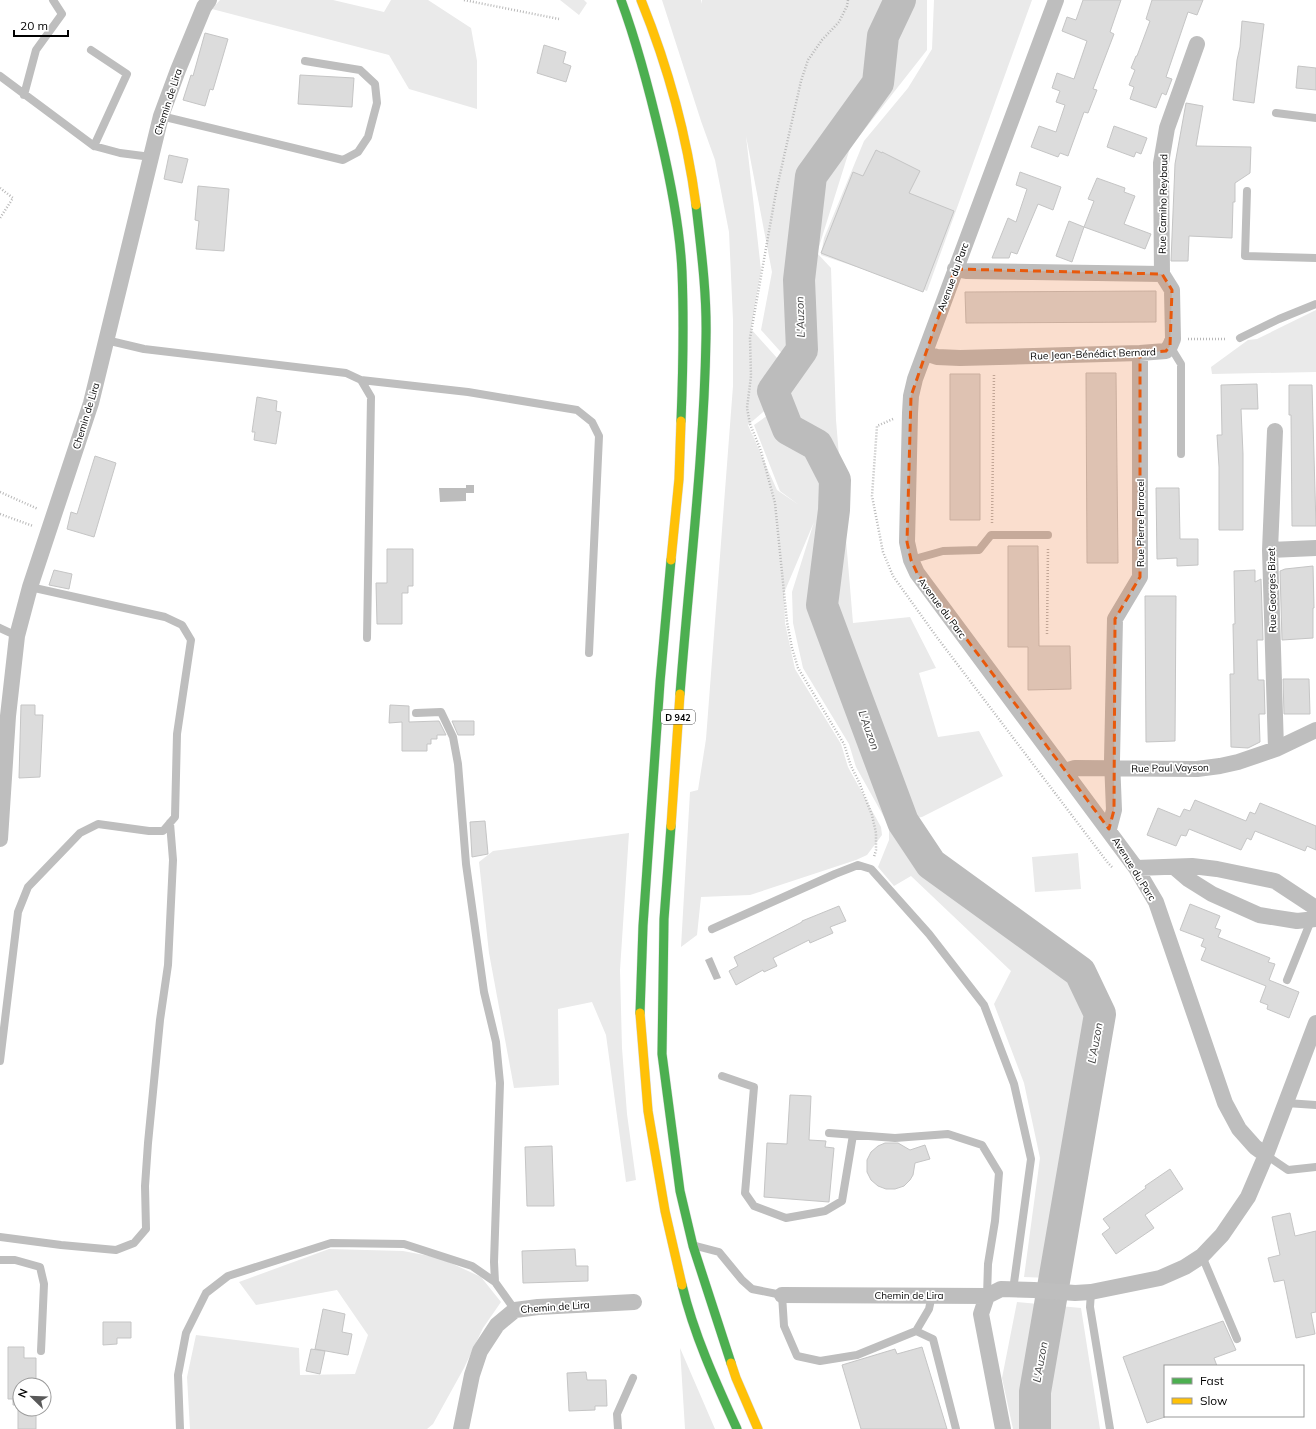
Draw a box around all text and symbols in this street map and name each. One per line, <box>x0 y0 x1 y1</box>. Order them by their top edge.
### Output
scale bar <box>14 12 68 38</box>
text: 20 m <box>20 18 48 33</box>
street label: Chemin de Lira <box>151 67 185 137</box>
street label: Rue Camiho Reybaud <box>1156 154 1170 254</box>
street label: Avenue du Parc <box>934 241 972 313</box>
water label: L'Auzon <box>792 296 808 338</box>
street label: Rue Jean-Bénédict Bernard <box>1030 345 1156 363</box>
street label: Chemin de Lira <box>70 381 102 451</box>
street label: Rue Pierre Parrocel <box>1134 479 1147 567</box>
street label: Rue Georges Bizet <box>1265 547 1279 633</box>
street label: Avenue du Parc <box>915 575 969 641</box>
water label: L'Auzon <box>855 708 883 752</box>
road number: D 942 <box>661 710 695 724</box>
street label: Rue Paul Vayson <box>1131 761 1209 775</box>
street label: Avenue du Parc <box>1109 835 1159 903</box>
water label: L'Auzon <box>1085 1022 1105 1064</box>
street label: Chemin de Lira <box>874 1289 944 1302</box>
street label: Chemin de Lira <box>520 1298 590 1316</box>
water label: L'Auzon <box>1030 1341 1050 1383</box>
legend <box>1164 1365 1304 1417</box>
text: Fast <box>1200 1373 1224 1388</box>
north arrow <box>12 1377 52 1417</box>
text: N <box>15 1387 31 1400</box>
text: Slow <box>1200 1393 1228 1408</box>

